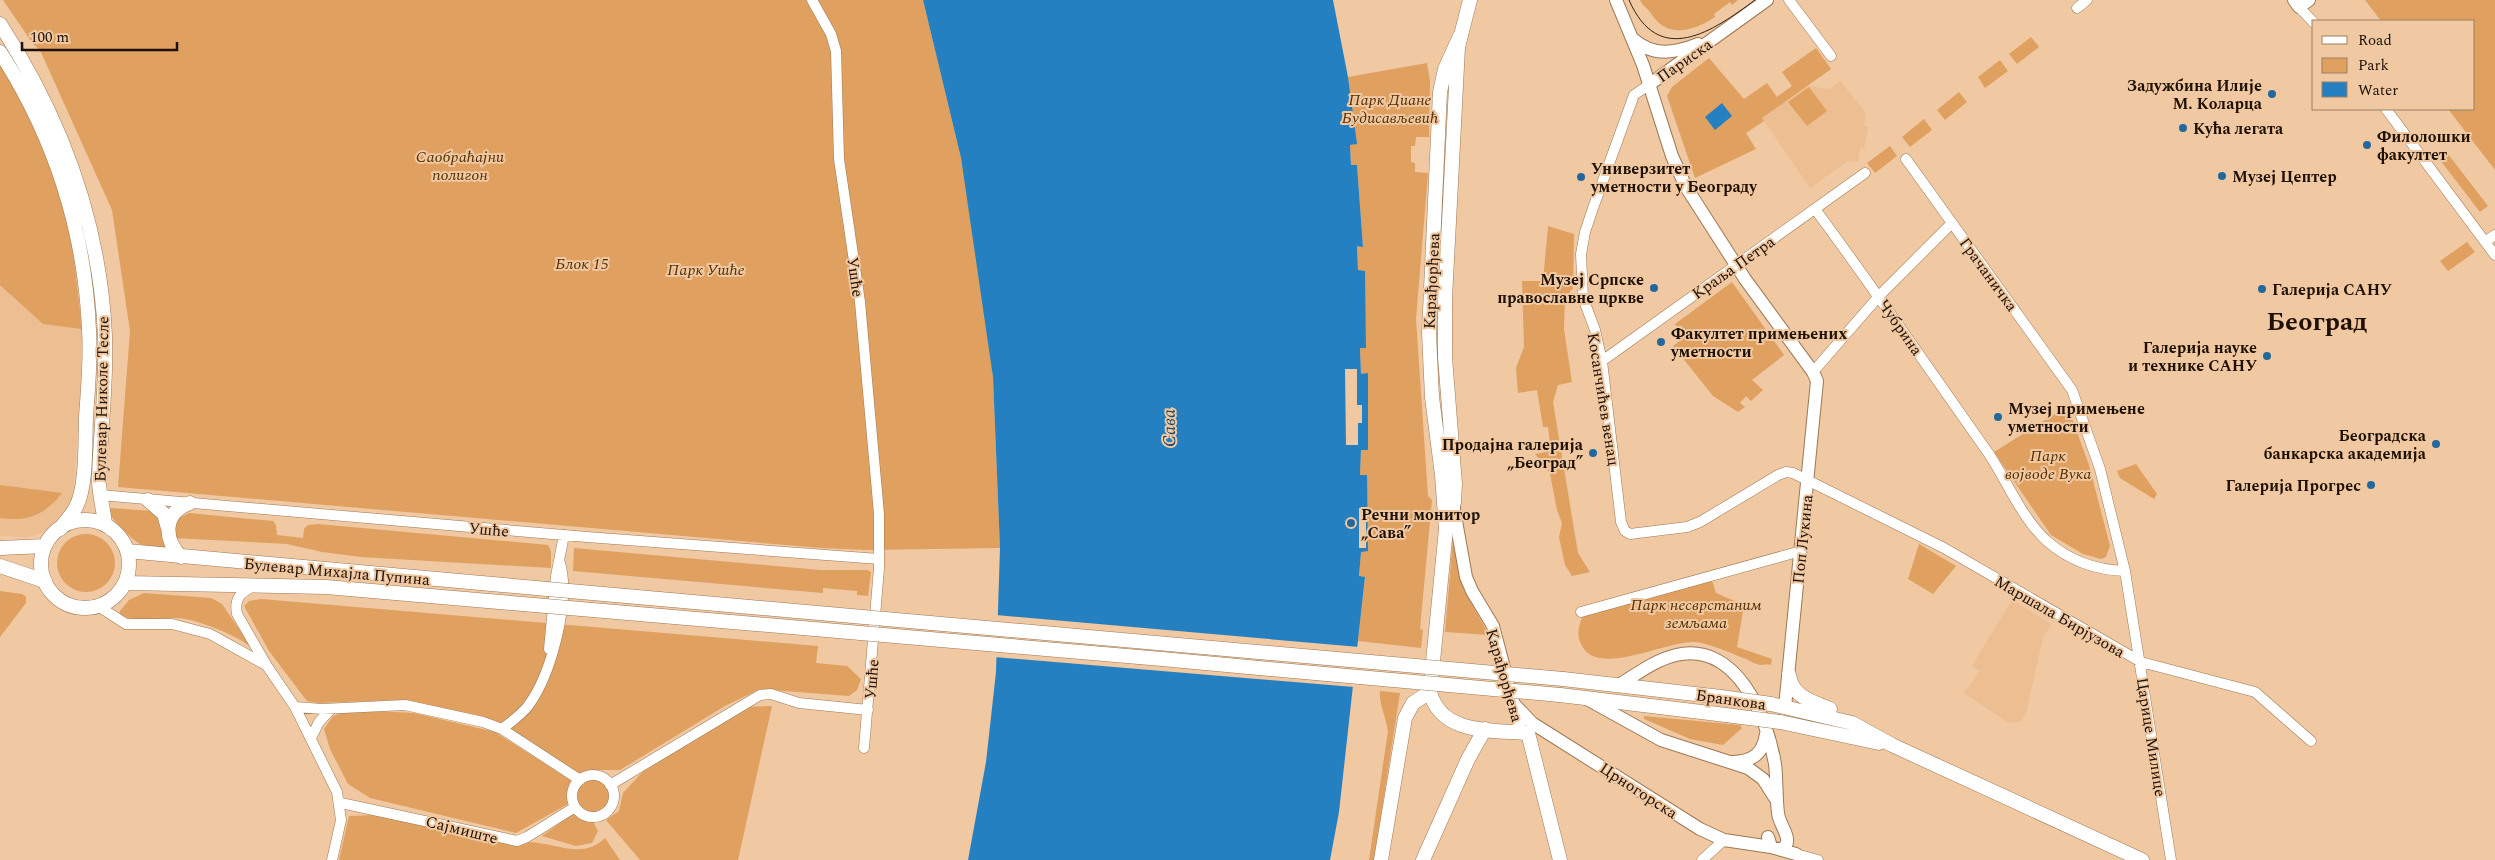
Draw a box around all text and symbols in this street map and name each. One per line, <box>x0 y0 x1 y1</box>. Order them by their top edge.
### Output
scale bar <box>22 20 178 52</box>
legend <box>2312 20 2475 110</box>
text: 100 m <box>30 26 69 49</box>
text: Road <box>2358 29 2392 52</box>
street label: Париска <box>1652 33 1717 89</box>
text: Park <box>2358 54 2389 77</box>
place label: Задужбина Илије М. Коларца <box>2127 74 2263 116</box>
text: Water <box>2358 79 2398 102</box>
park label: Парк Диане Будисављевић <box>1342 88 1438 130</box>
marker: Задужбина Илије М. Коларца <box>2266 88 2278 100</box>
place label: Кућа легата <box>2193 117 2284 141</box>
marker: Кућа легата <box>2177 122 2189 134</box>
place label: Филолошки факултет <box>2377 125 2471 167</box>
marker: Филолошки факултет <box>2361 139 2373 151</box>
park label: Саобраћајни полигон <box>416 145 505 187</box>
place label: Универзитет уметности у Београду <box>1590 157 1758 199</box>
place label: Музеј Цептер <box>2232 165 2337 189</box>
marker: Музеј Цептер <box>2216 170 2228 182</box>
marker: Универзитет уметности у Београду <box>1575 171 1587 183</box>
street label: Краља Петра <box>1687 230 1780 305</box>
street label: Карађорђева <box>1417 232 1447 330</box>
street label: Грачаничка <box>1953 232 2023 317</box>
park label: Блок 15 <box>555 252 609 276</box>
street label: Ушће <box>840 256 870 299</box>
park label: Парк Ушће <box>667 258 745 282</box>
place label: Музеј Српске православне цркве <box>1497 268 1644 310</box>
place label: Галерија САНУ <box>2272 278 2392 302</box>
marker: Музеј Српске православне цркве <box>1648 282 1660 294</box>
marker: Галерија САНУ <box>2256 283 2268 295</box>
street label: Чубрина <box>1872 294 1928 361</box>
district label: Београд <box>2267 302 2367 342</box>
street label: Булевар Николе Тесле <box>89 316 115 482</box>
place label: Факултет примењених уметности <box>1670 322 1847 364</box>
street label: Косанчићев венац <box>1581 331 1625 468</box>
marker: Факултет примењених уметности <box>1655 336 1667 348</box>
place label: Галерија науке и технике САНУ <box>2128 336 2257 378</box>
marker: Галерија науке и технике САНУ <box>2261 350 2273 362</box>
place label: Музеј примењене уметности <box>2007 397 2145 439</box>
water label: Сава <box>1156 409 1183 447</box>
marker: Музеј примењене уметности <box>1992 411 2004 423</box>
place label: Београдска банкарска академија <box>2264 424 2427 466</box>
place label: Продајна галерија „Београд” <box>1442 433 1584 475</box>
marker: Београдска банкарска академија <box>2430 438 2442 450</box>
park label: Парк војводе Вука <box>2005 444 2091 486</box>
marker: Продајна галерија „Београд” <box>1587 447 1599 459</box>
place label: Галерија Прогрес <box>2225 474 2361 498</box>
marker: Галерија Прогрес <box>2365 479 2377 491</box>
street label: Поп Лукина <box>1786 493 1820 585</box>
place label: Речни монитор „Сава” <box>1361 503 1480 545</box>
street label: Ушће <box>468 516 510 544</box>
marker: Речни монитор „Сава” <box>1345 517 1357 529</box>
street label: Булевар Михајла Пупина <box>243 552 431 592</box>
street label: Маршала Бирјузова <box>1990 570 2129 664</box>
park label: Парк несврстаним земљама <box>1631 593 1762 635</box>
street label: Карађорђева <box>1479 626 1529 725</box>
street label: Ушће <box>858 658 886 700</box>
street label: Царице Милице <box>2130 676 2172 799</box>
street label: Бранкова <box>1694 683 1768 717</box>
street label: Црногорска <box>1595 757 1682 825</box>
street label: Сајмиште <box>423 809 500 851</box>

